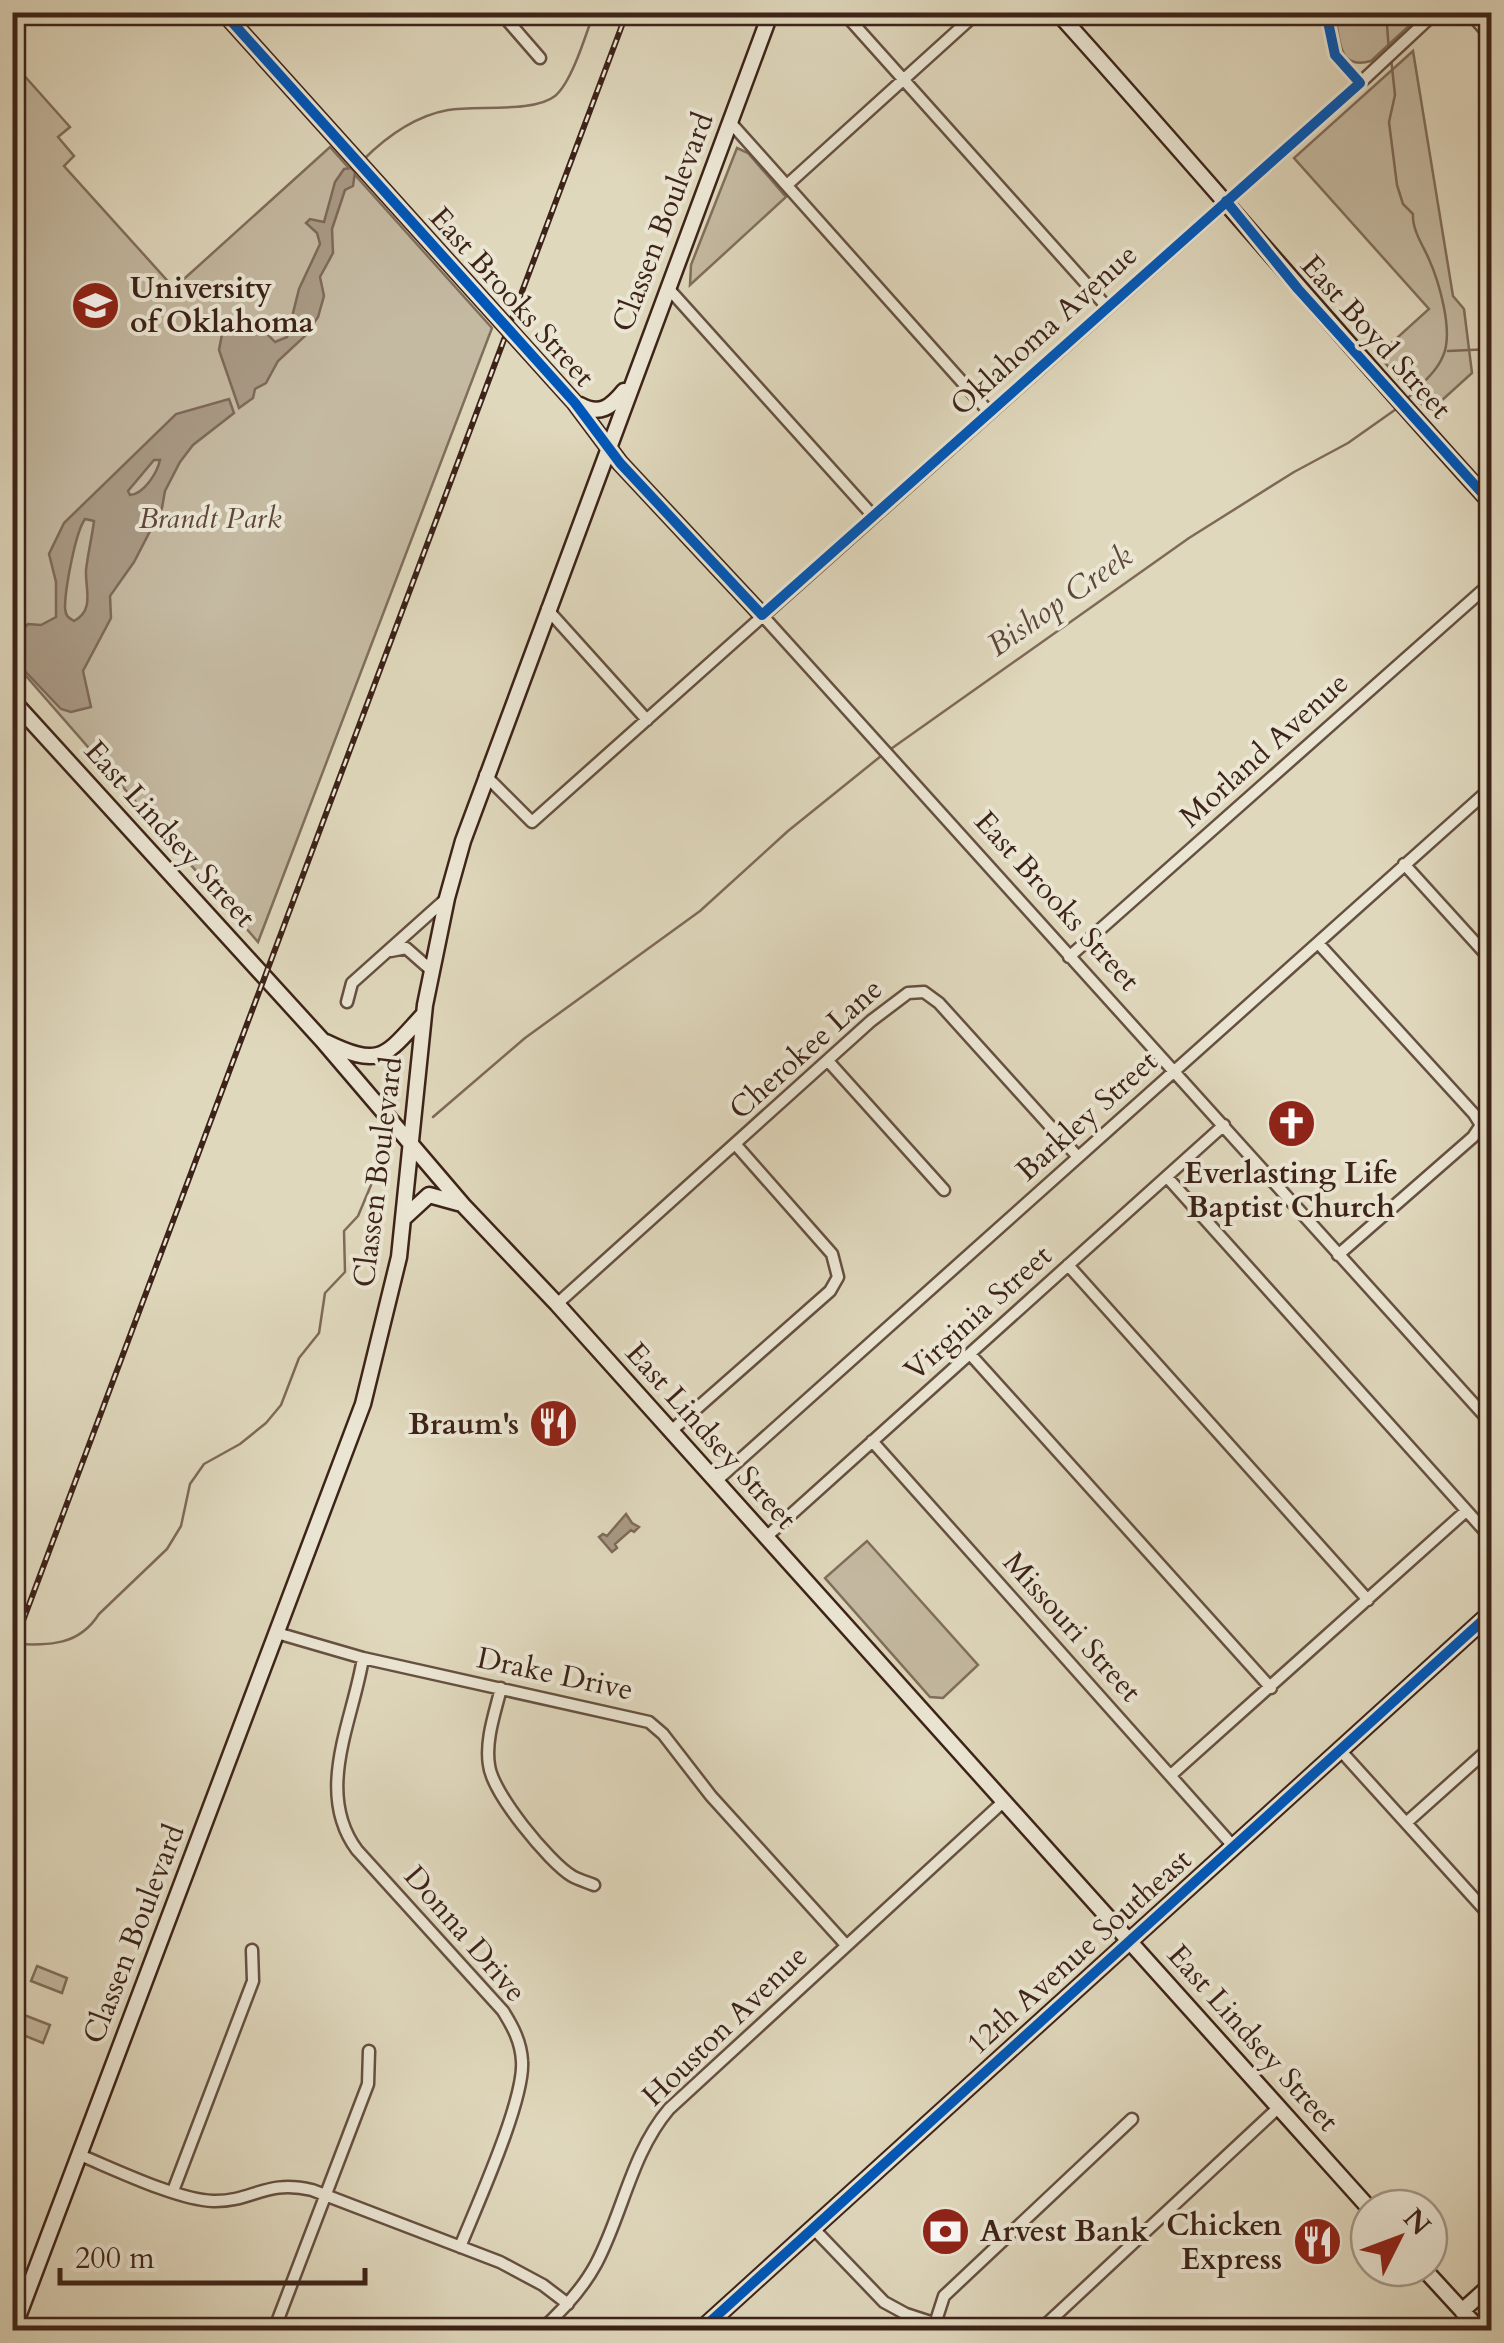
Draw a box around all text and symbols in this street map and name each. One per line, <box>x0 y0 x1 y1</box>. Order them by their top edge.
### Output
street label: Classen Boulevard <box>602 106 724 338</box>
street label: East Brooks Street <box>420 198 604 396</box>
street label: Oklahoma Avenue <box>942 235 1146 425</box>
street label: East Boyd Street <box>1291 246 1461 428</box>
place label: University of Oklahoma <box>130 268 314 343</box>
school or university icon: University of Oklahoma <box>69 279 121 331</box>
park label: Brandt Park <box>139 498 282 539</box>
water label: Bishop Creek <box>978 535 1142 667</box>
street label: Morland Avenue <box>1171 663 1357 837</box>
street label: East Lindsey Street <box>75 732 265 937</box>
street label: East Brooks Street <box>965 802 1149 1000</box>
street label: Cherokee Lane <box>720 969 892 1129</box>
street label: Barkley Street <box>1007 1041 1167 1191</box>
street label: Classen Boulevard <box>344 1054 412 1289</box>
church icon: Everlasting Life Baptist Church <box>1265 1098 1317 1150</box>
place label: Everlasting Life Baptist Church <box>1184 1153 1398 1228</box>
street label: Virginia Street <box>895 1235 1061 1390</box>
street label: East Lindsey Street <box>616 1334 806 1539</box>
restaurant icon: Braum's <box>528 1398 580 1450</box>
place label: Braum's <box>408 1404 519 1445</box>
street label: Missouri Street <box>994 1543 1151 1711</box>
street label: Drake Drive <box>473 1637 637 1711</box>
street label: Classen Boulevard <box>73 1818 195 2050</box>
street label: 12th Avenue Southeast <box>958 1839 1201 2064</box>
street label: Donna Drive <box>394 1857 536 2011</box>
street label: Houston Avenue <box>633 1936 817 2116</box>
street label: East Lindsey Street <box>1158 1936 1348 2141</box>
north arrow <box>1349 2188 1449 2288</box>
text: N <box>1395 2200 1439 2244</box>
bank icon: Arvest Bank <box>919 2205 971 2257</box>
place label: Chicken Express <box>1166 2205 1282 2280</box>
place label: Arvest Bank <box>980 2211 1149 2252</box>
restaurant icon: Chicken Express <box>1291 2216 1343 2268</box>
scale bar <box>60 2223 365 2285</box>
text: 200 m <box>75 2238 155 2279</box>

